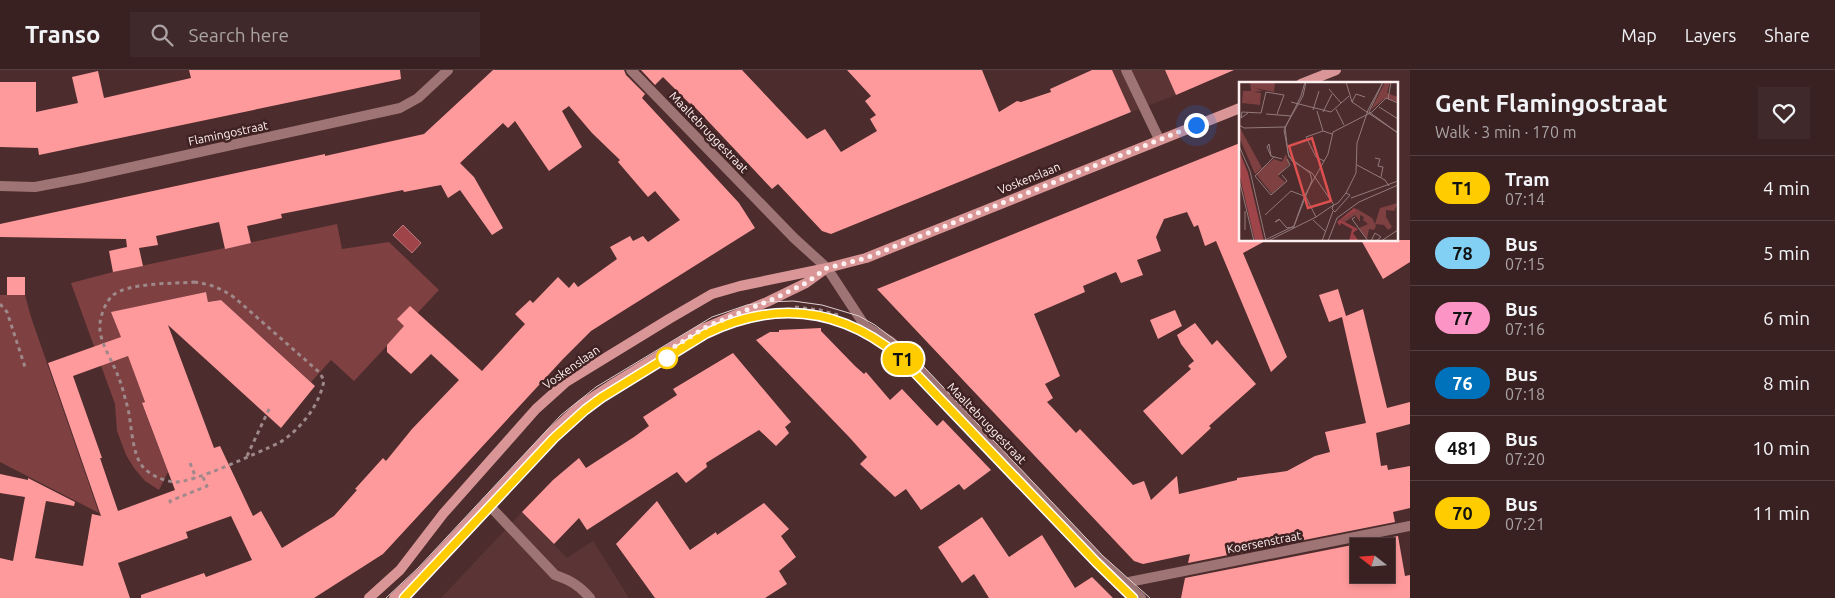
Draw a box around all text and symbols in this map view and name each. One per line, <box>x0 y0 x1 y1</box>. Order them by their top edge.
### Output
search box <box>130 12 480 57</box>
text: Transo <box>25 21 100 48</box>
icon: search <box>148 21 176 49</box>
text: Search here <box>188 24 289 46</box>
text: Map <box>1621 25 1657 45</box>
text: Layers <box>1685 25 1736 45</box>
text: Share <box>1764 25 1810 45</box>
inset map <box>1239 82 1398 241</box>
button: heart <box>1758 87 1810 139</box>
street label: Maaltebruggestraat <box>667 89 751 175</box>
text: Gent Flamingostraat <box>1435 90 1667 117</box>
your location <box>1184 113 1209 138</box>
street label: Flamingostraat <box>187 118 269 148</box>
text: Walk · 3 min · 170 m <box>1435 123 1577 141</box>
street label: Voskenslaan <box>996 160 1062 196</box>
text: Tram <box>1505 168 1550 190</box>
text: 4 min <box>1763 177 1810 199</box>
text: T1 <box>1452 178 1473 198</box>
text: 07:14 <box>1505 190 1545 208</box>
text: Bus <box>1505 233 1538 255</box>
text: 5 min <box>1763 242 1810 264</box>
text: 78 <box>1452 243 1473 263</box>
text: 07:15 <box>1505 255 1545 273</box>
text: Bus <box>1505 298 1538 320</box>
text: 6 min <box>1763 307 1810 329</box>
text: 77 <box>1452 308 1473 328</box>
text: 07:16 <box>1505 320 1545 338</box>
street label: Voskenslaan <box>540 343 602 391</box>
line badge: T1 <box>880 343 926 375</box>
unlabelled marker <box>656 347 678 369</box>
text: T1 <box>893 349 913 369</box>
text: Bus <box>1505 363 1538 385</box>
text: 8 min <box>1763 372 1810 394</box>
text: 76 <box>1452 373 1473 393</box>
street label: Maaltebruggestraat <box>945 380 1029 466</box>
text: 07:18 <box>1505 385 1545 403</box>
text: Bus <box>1505 428 1538 450</box>
text: 10 min <box>1752 437 1810 459</box>
text: 481 <box>1447 438 1478 458</box>
text: 07:20 <box>1505 450 1545 468</box>
text: Bus <box>1505 493 1538 515</box>
text: 11 min <box>1752 502 1810 524</box>
text: 70 <box>1452 503 1473 523</box>
text: 07:21 <box>1505 515 1545 533</box>
street label: Koersenstraat <box>1226 528 1303 556</box>
north arrow <box>1350 538 1395 582</box>
map controls <box>1350 538 1395 583</box>

